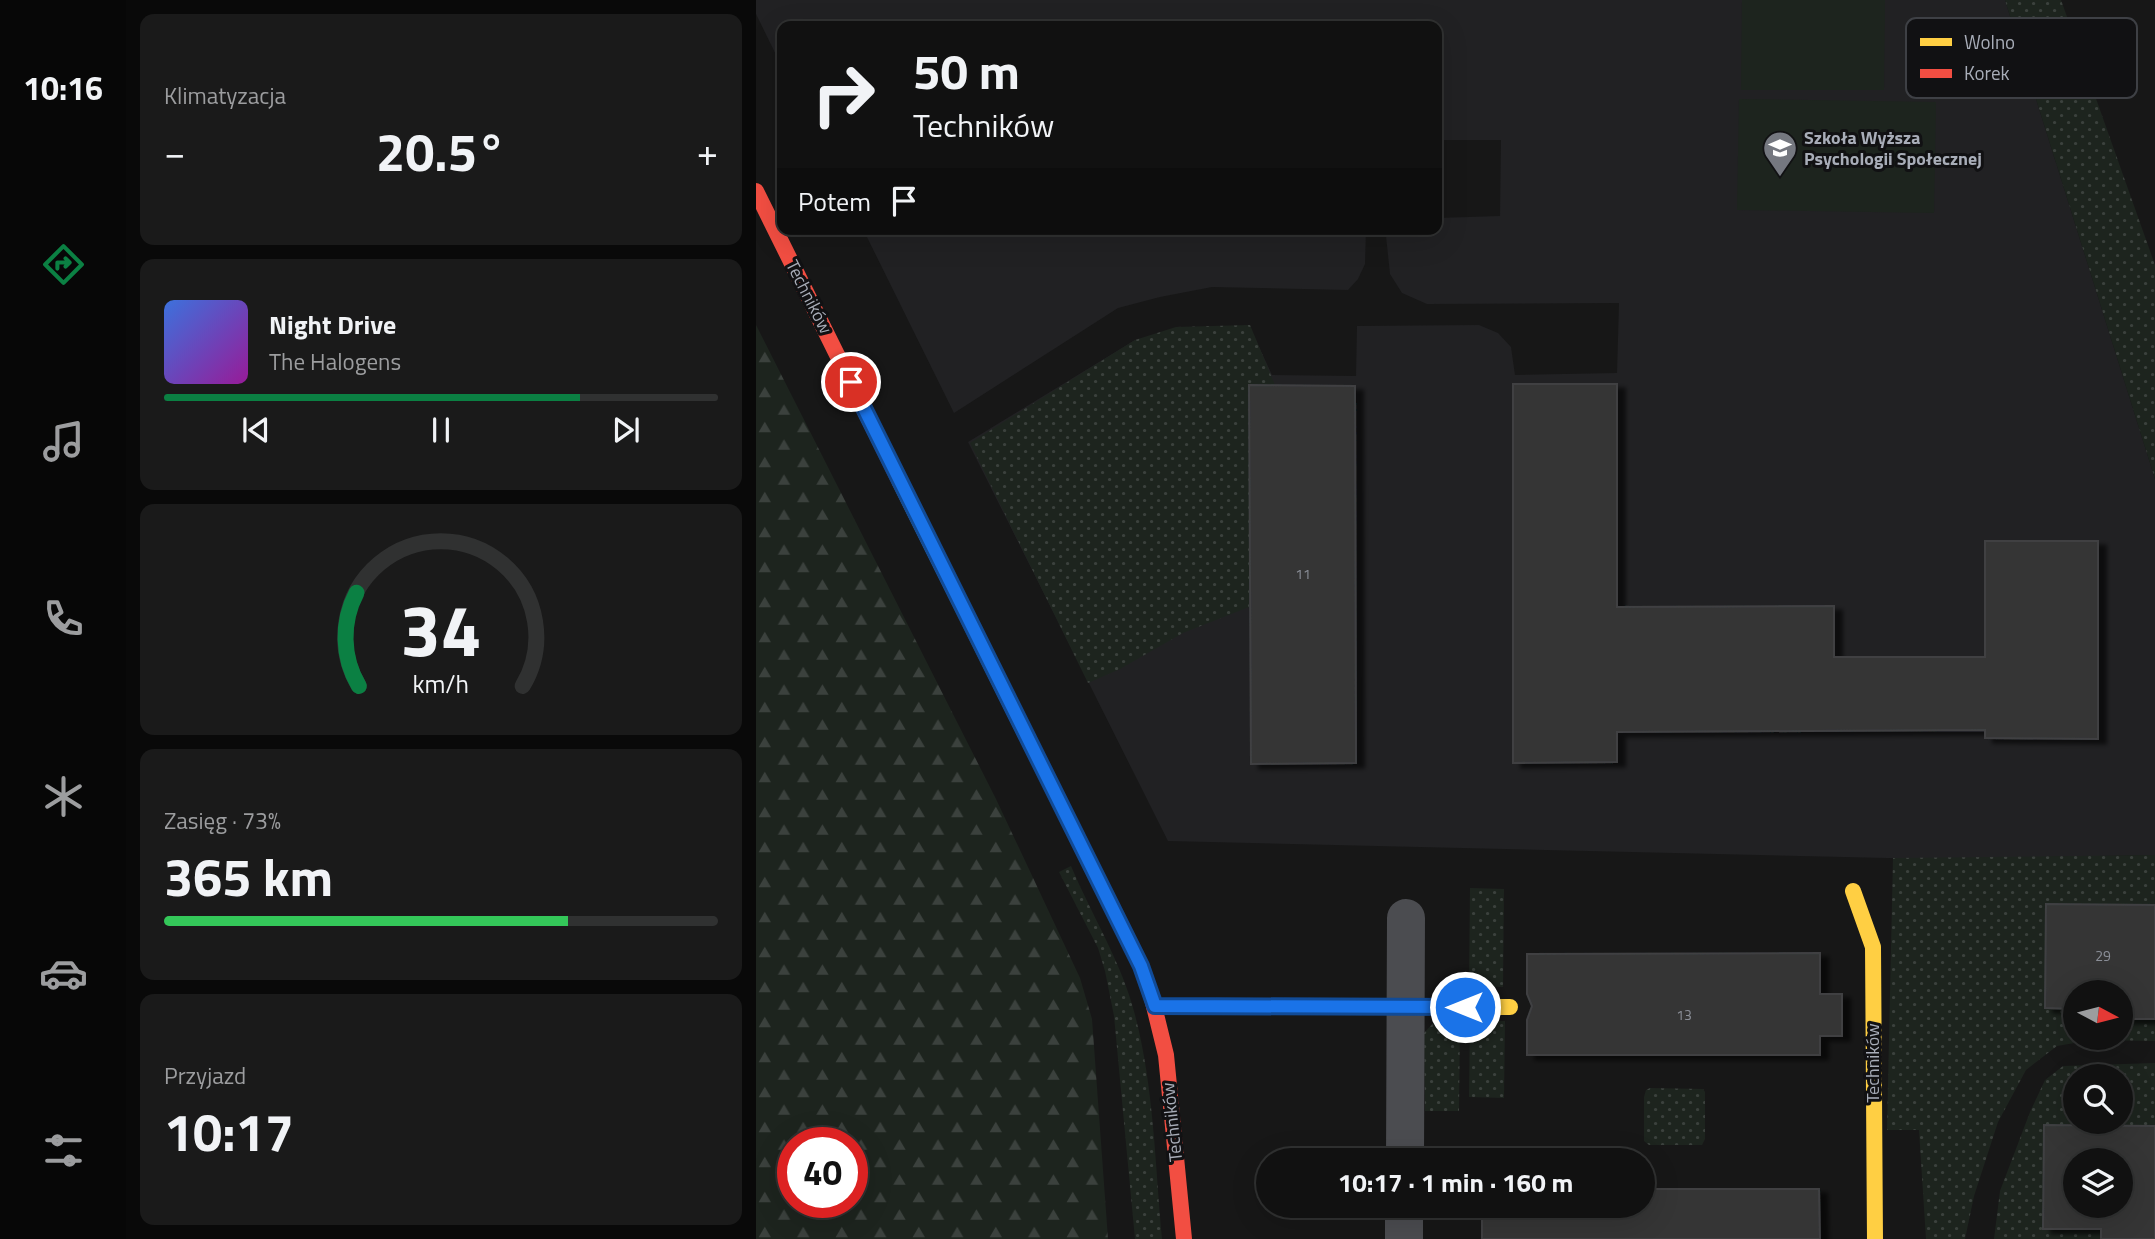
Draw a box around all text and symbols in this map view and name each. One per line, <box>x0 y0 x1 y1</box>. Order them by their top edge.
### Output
legend <box>1906 18 2137 98</box>
text: Wolno <box>1964 27 2015 56</box>
text: 50 m <box>913 33 1020 108</box>
icon: right <box>798 49 889 140</box>
text: Korek <box>1964 58 2010 87</box>
text: 10:16 <box>23 64 103 112</box>
text: Klimatyzacja <box>164 78 286 113</box>
text: Techników <box>913 101 1054 149</box>
text: 20.5° <box>376 112 506 191</box>
text: − <box>164 123 185 181</box>
text: + <box>697 123 718 181</box>
place label: Szkoła Wyższa Psychologii Społecznej <box>1804 124 1982 172</box>
school or university icon: Szkoła Wyższa Psychologii Społecznej <box>1761 129 1799 178</box>
text: Potem <box>798 182 871 221</box>
icon: arrive <box>885 182 923 220</box>
icon: directions <box>39 240 88 289</box>
street label: Techników <box>779 255 840 339</box>
text: Night Drive <box>269 305 396 344</box>
text: The Halogens <box>269 344 401 379</box>
pin <box>821 352 881 412</box>
icon: arrive <box>832 363 870 401</box>
icon: previous <box>237 411 275 449</box>
icon: pause <box>422 411 460 449</box>
icon: next <box>607 411 645 449</box>
icon: music <box>39 417 88 466</box>
house number: 11 <box>1295 563 1311 584</box>
text: 34 <box>400 574 482 684</box>
icon: phone <box>39 594 88 643</box>
text: km/h <box>413 664 469 702</box>
icon: climate <box>39 772 88 821</box>
text: Zasięg · 73% <box>164 803 281 838</box>
text: 365 km <box>164 837 333 916</box>
house number: 29 <box>2095 945 2111 966</box>
icon: car <box>39 949 88 998</box>
position arrow <box>1428 970 1502 1044</box>
north arrow <box>2063 980 2133 1050</box>
map controls <box>2063 980 2133 1218</box>
house number: 13 <box>1676 1004 1692 1025</box>
street label: Techników <box>1859 1023 1886 1103</box>
text: Przyjazd <box>164 1058 246 1093</box>
button: search <box>2063 1064 2133 1134</box>
street label: Techników <box>1154 1081 1189 1163</box>
text: 10:17 <box>164 1092 294 1171</box>
icon: filters <box>39 1126 88 1175</box>
speed limit sign: 40 <box>777 1127 868 1218</box>
button: layers <box>2063 1148 2133 1218</box>
text: 10:17 · 1 min · 160 m <box>1338 1163 1573 1202</box>

